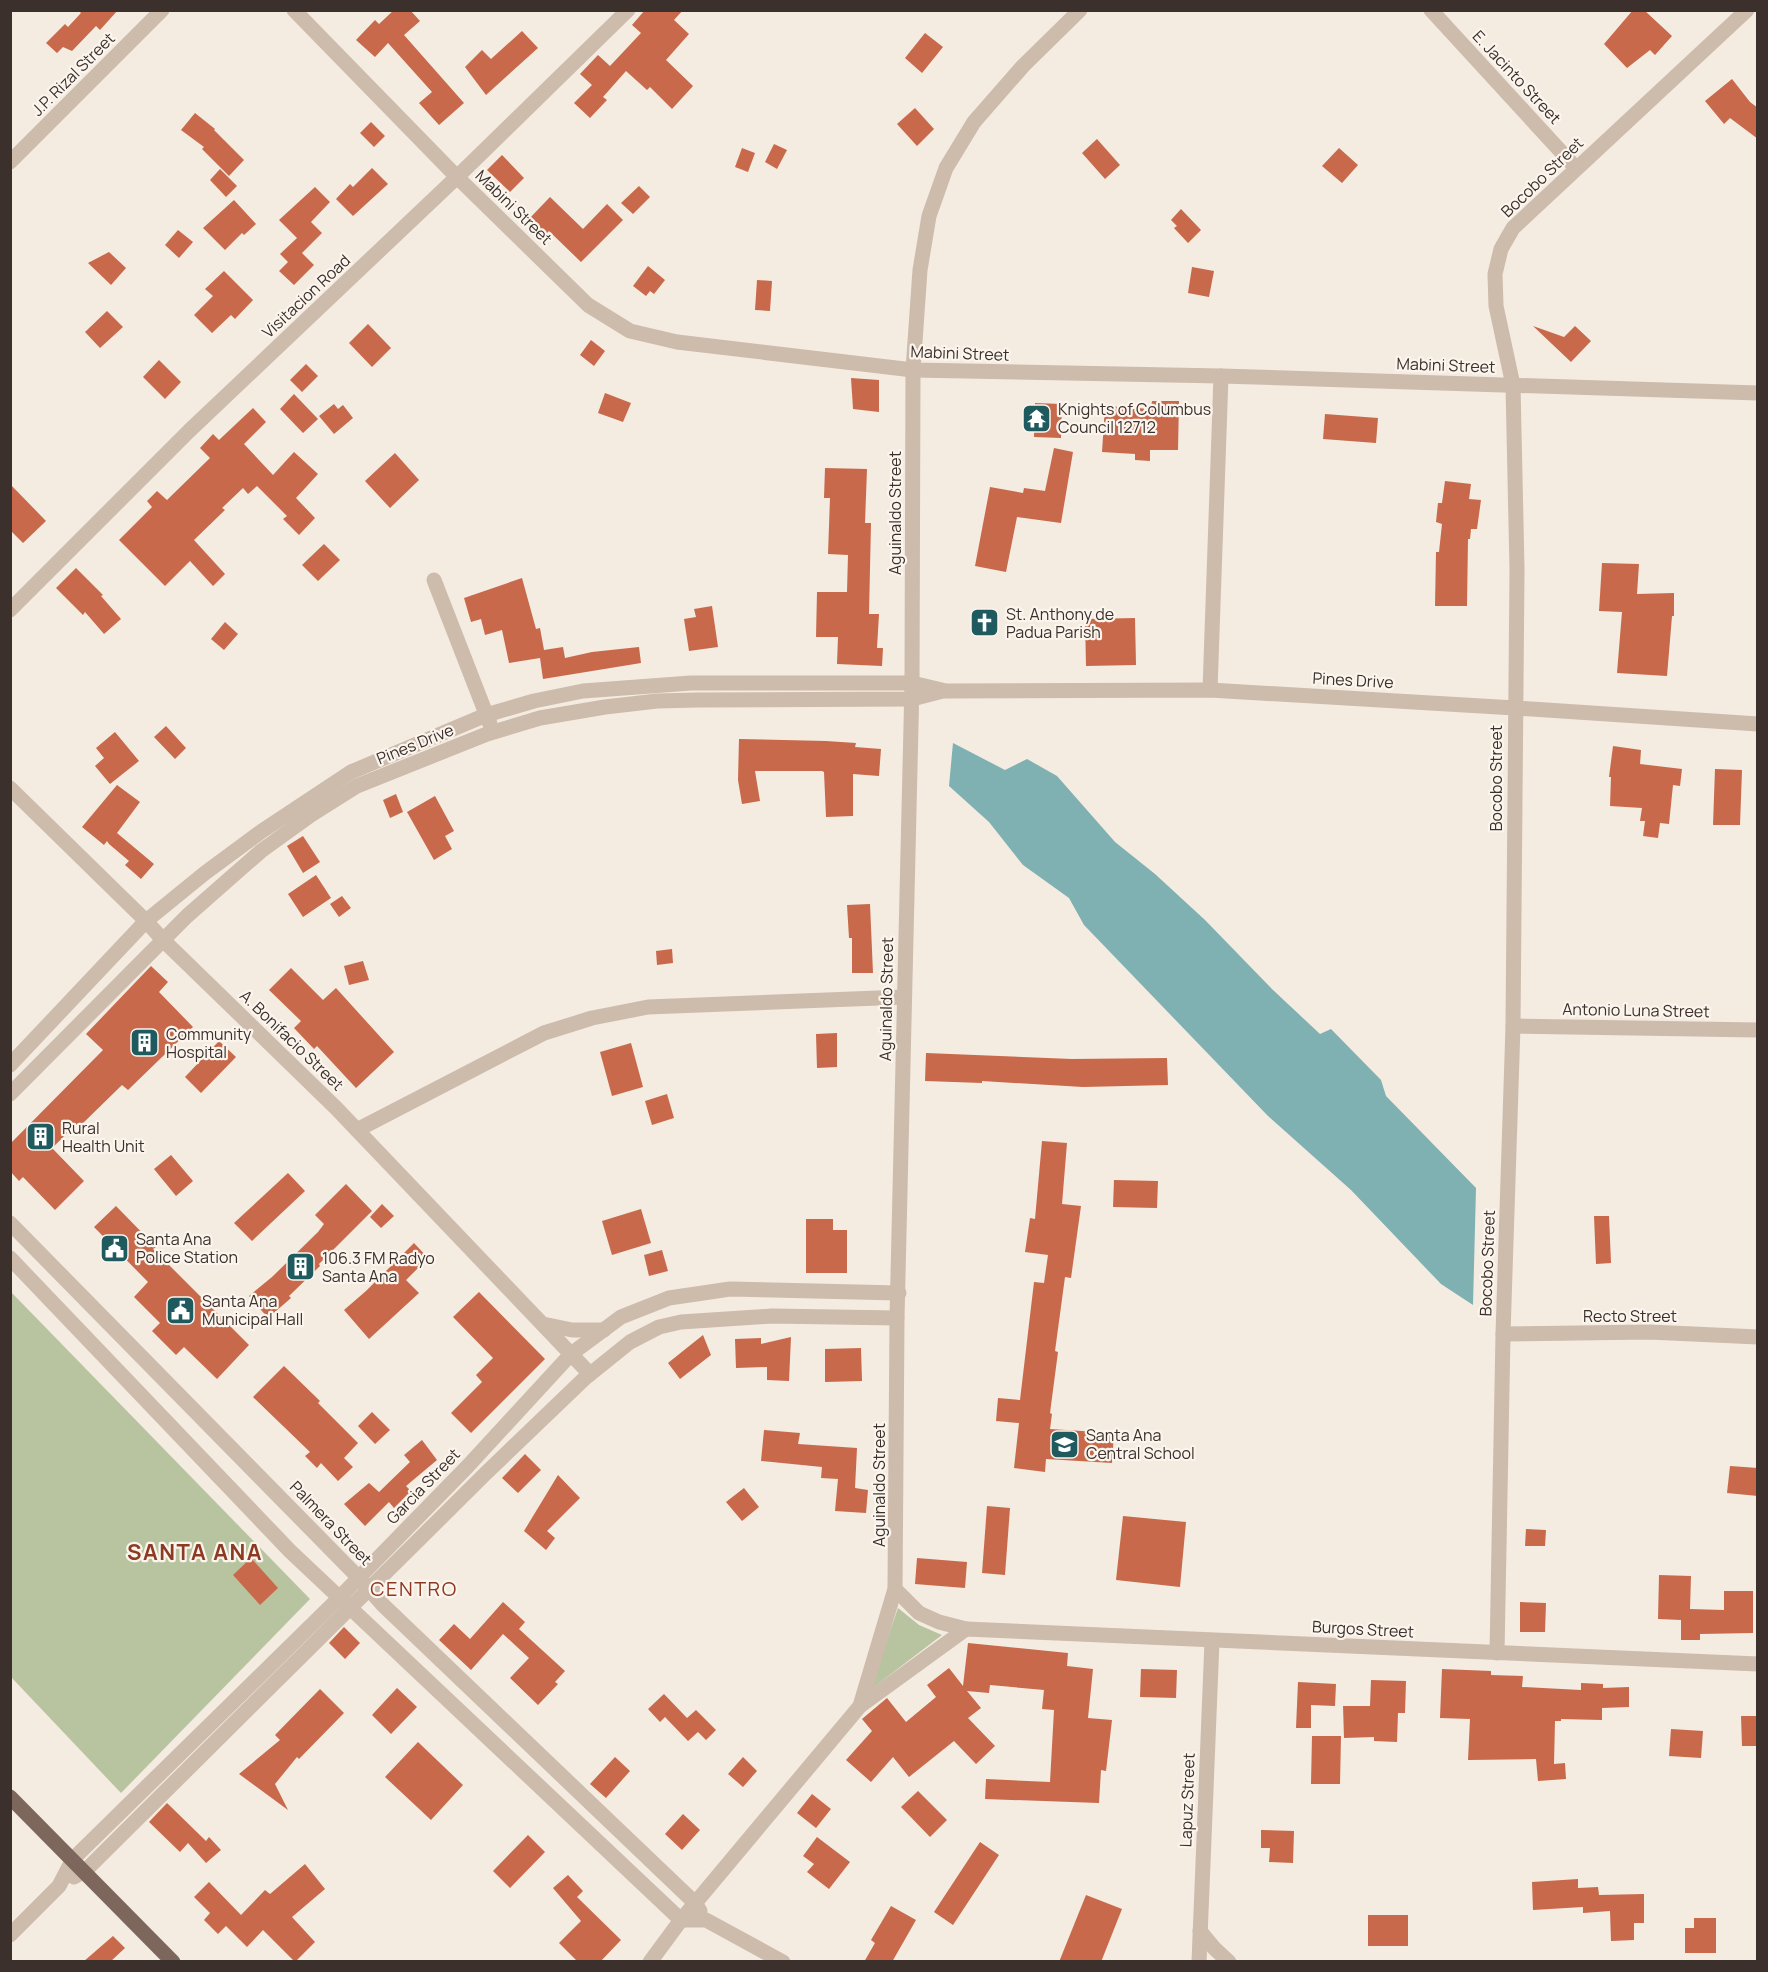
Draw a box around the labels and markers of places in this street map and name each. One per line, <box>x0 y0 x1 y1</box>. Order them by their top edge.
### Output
place label: Knights of Columbus Council 12712 <box>1058 398 1211 438</box>
temple icon: Knights of Columbus Council 12712 <box>1021 402 1053 434</box>
place label: St. Anthony de Padua Parish <box>1006 603 1114 643</box>
church icon: St. Anthony de Padua Parish <box>969 607 1001 639</box>
place label: Community Hospital <box>166 1023 252 1063</box>
building icon: Community Hospital <box>129 1027 161 1059</box>
place label: Rural Health Unit <box>62 1117 145 1157</box>
building icon: Rural Health Unit <box>25 1121 57 1153</box>
place label: Santa Ana Police Station <box>136 1228 238 1268</box>
public building icon: Santa Ana Police Station <box>99 1232 131 1264</box>
place label: 106.3 FM Radyo Santa Ana <box>322 1247 435 1287</box>
building icon: 106.3 FM Radyo Santa Ana <box>285 1251 317 1283</box>
place label: Santa Ana Municipal Hall <box>202 1290 303 1330</box>
public building icon: Santa Ana Municipal Hall <box>165 1294 197 1326</box>
place label: Santa Ana Central School <box>1086 1424 1195 1464</box>
school or university icon: Santa Ana Central School <box>1049 1428 1081 1460</box>

